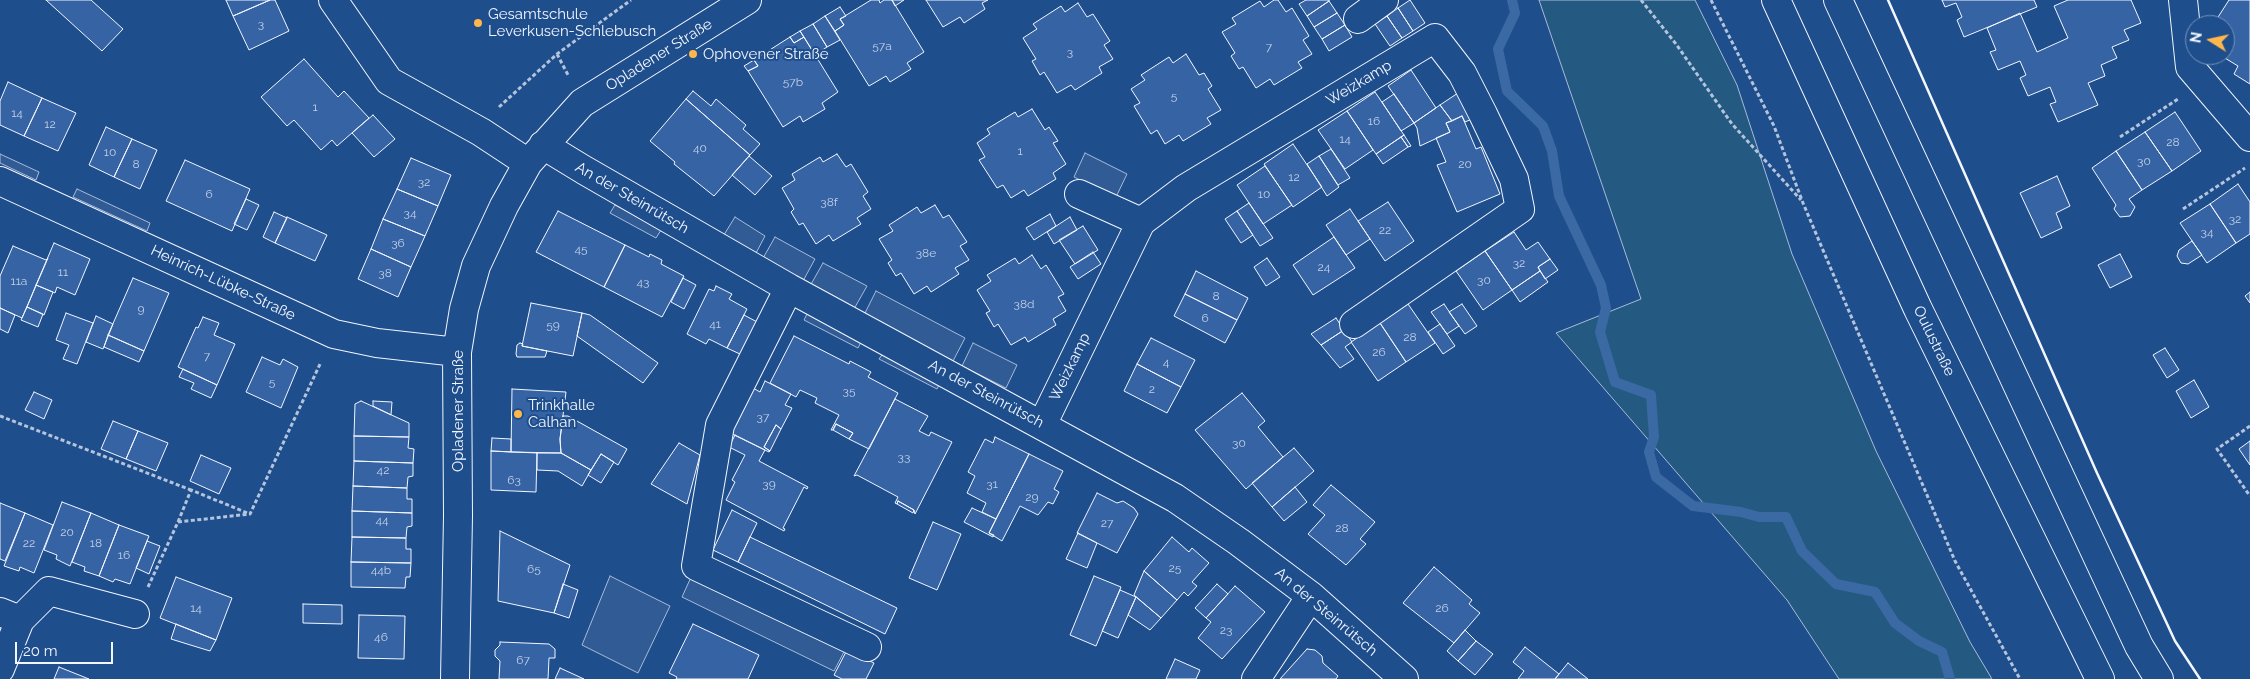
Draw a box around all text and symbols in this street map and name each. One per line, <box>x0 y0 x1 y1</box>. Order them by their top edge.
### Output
place label: Gesamtschule Leverkusen-Schlebusch <box>488 5 656 40</box>
street label: Opladener Straße <box>603 15 715 95</box>
north arrow <box>2185 15 2235 65</box>
house number: 3 <box>258 17 264 31</box>
marker: Gesamtschule Leverkusen-Schlebusch <box>472 17 484 29</box>
text: N <box>2187 31 2205 44</box>
house number: 57a <box>872 39 892 53</box>
house number: 7 <box>1266 40 1272 54</box>
place label: Ophovener Straße <box>703 45 829 63</box>
house number: 3 <box>1067 45 1073 59</box>
marker: Ophovener Straße <box>687 48 699 60</box>
street label: Weizkamp <box>1323 56 1395 110</box>
house number: 57b <box>783 75 803 89</box>
house number: 5 <box>1171 89 1177 103</box>
house number: 1 <box>312 100 318 114</box>
house number: 14 <box>11 106 23 120</box>
house number: 16 <box>1368 114 1380 128</box>
house number: 12 <box>44 117 56 131</box>
house number: 14 <box>1339 132 1351 146</box>
house number: 28 <box>2166 135 2180 149</box>
house number: 40 <box>693 141 707 155</box>
house number: 1 <box>1017 144 1023 158</box>
house number: 10 <box>104 145 116 159</box>
house number: 30 <box>2137 154 2151 168</box>
house number: 8 <box>132 157 140 171</box>
house number: 20 <box>1458 157 1472 171</box>
street label: An der Steinrütsch <box>572 158 692 238</box>
house number: 12 <box>1288 170 1300 184</box>
house number: 32 <box>418 175 430 189</box>
house number: 6 <box>205 187 213 201</box>
house number: 10 <box>1258 187 1270 201</box>
house number: 38f <box>820 195 838 209</box>
house number: 34 <box>404 206 416 220</box>
house number: 32 <box>2229 212 2241 226</box>
house number: 22 <box>1379 223 1391 237</box>
house number: 34 <box>2201 225 2213 239</box>
house number: 36 <box>391 236 405 250</box>
street label: Heinrich-Lübke-Straße <box>148 242 298 324</box>
house number: 45 <box>574 242 588 256</box>
house number: 38e <box>916 246 936 260</box>
house number: 32 <box>1513 256 1525 270</box>
house number: 24 <box>1318 260 1330 274</box>
house number: 11 <box>58 265 68 279</box>
house number: 38 <box>378 266 392 280</box>
house number: 30 <box>1477 273 1491 287</box>
house number: 11a <box>11 274 27 288</box>
house number: 43 <box>637 275 649 289</box>
house number: 8 <box>1212 289 1220 303</box>
house number: 38d <box>1014 297 1034 311</box>
house number: 9 <box>137 302 145 316</box>
street label: Oulustraße <box>1909 303 1959 379</box>
house number: 6 <box>1201 311 1209 325</box>
house number: 41 <box>709 317 721 331</box>
house number: 59 <box>546 318 560 332</box>
street label: Weizkamp <box>1046 330 1094 404</box>
house number: 28 <box>1403 330 1417 344</box>
house number: 26 <box>1372 345 1386 359</box>
house number: 7 <box>204 349 210 363</box>
street label: Opladener Straße <box>449 350 467 472</box>
house number: 4 <box>1163 355 1169 369</box>
street label: An der Steinrütsch <box>925 356 1047 432</box>
house number: 5 <box>269 375 275 389</box>
house number: 2 <box>1149 382 1155 396</box>
house number: 35 <box>843 384 855 398</box>
place label: Trinkhalle Calhan <box>528 396 595 431</box>
marker: Trinkhalle Calhan <box>512 408 524 420</box>
house number: 37 <box>757 410 769 424</box>
house number: 30 <box>1232 436 1246 450</box>
house number: 33 <box>898 450 910 464</box>
house number: 42 <box>377 463 389 477</box>
house number: 63 <box>507 473 521 487</box>
house number: 39 <box>762 477 776 491</box>
house number: 31 <box>986 477 998 491</box>
house number: 29 <box>1025 490 1039 504</box>
house number: 44 <box>375 513 389 527</box>
house number: 27 <box>1101 516 1113 530</box>
house number: 28 <box>1335 521 1349 535</box>
house number: 20 <box>60 525 74 539</box>
house number: 22 <box>23 536 35 550</box>
house number: 18 <box>90 536 102 550</box>
house number: 16 <box>118 548 130 562</box>
house number: 25 <box>1169 561 1181 575</box>
house number: 65 <box>527 562 541 576</box>
house number: 44b <box>371 563 391 577</box>
street label: An der Steinrütsch <box>1271 564 1381 660</box>
house number: 14 <box>190 601 202 615</box>
house number: 26 <box>1435 601 1449 615</box>
house number: 23 <box>1220 623 1232 637</box>
house number: 46 <box>374 630 388 644</box>
scale bar <box>18 632 115 664</box>
text: 20 m <box>23 642 58 660</box>
house number: 67 <box>516 653 530 667</box>

